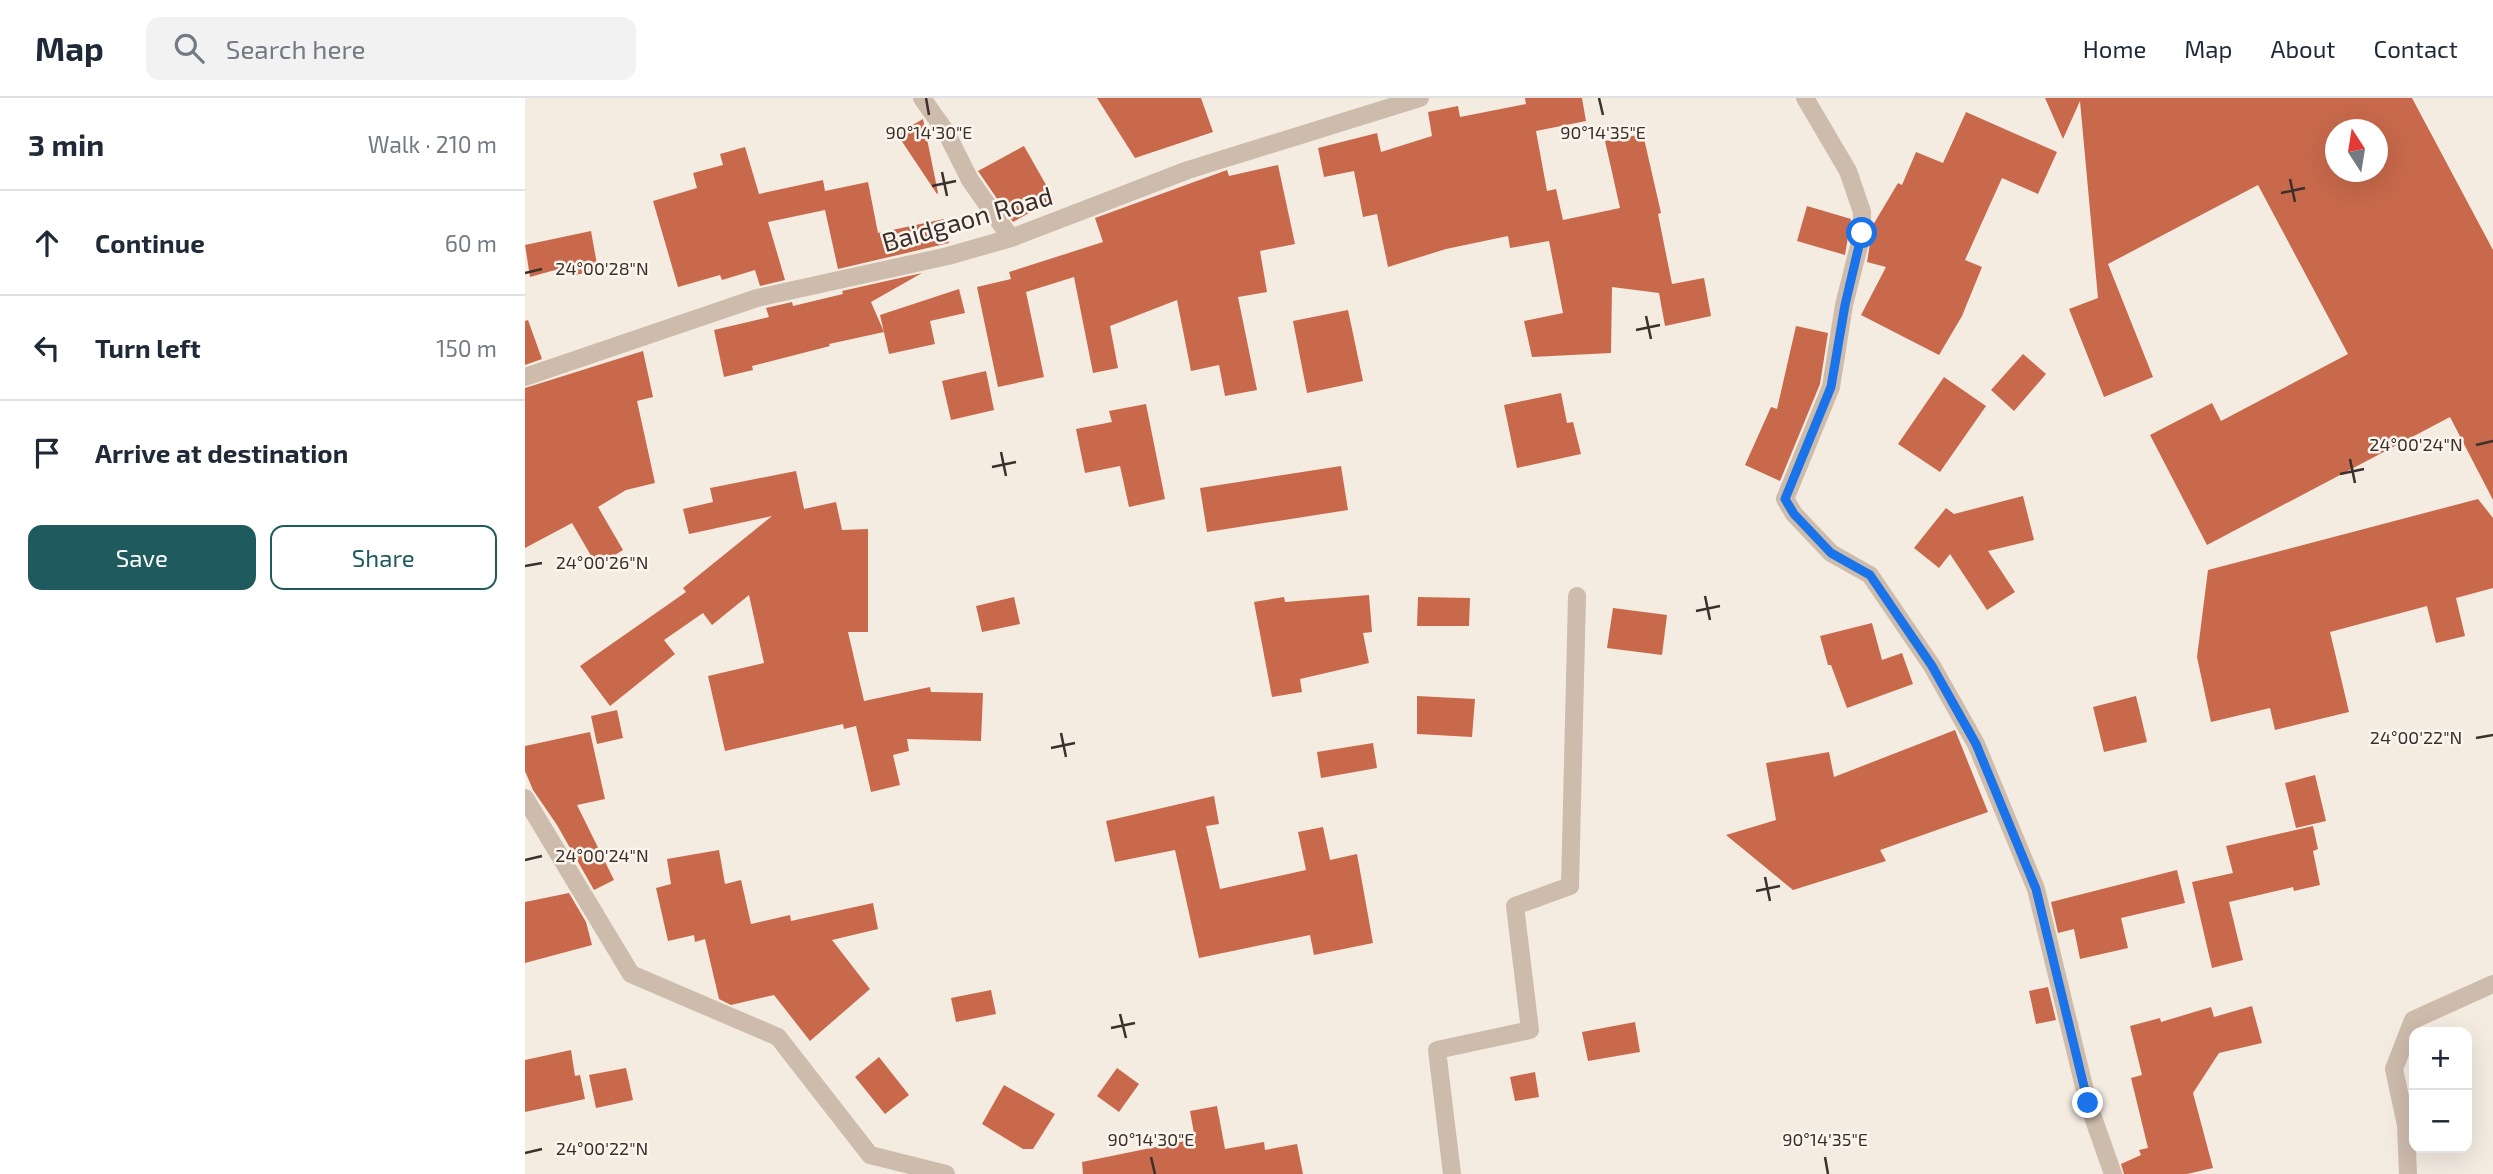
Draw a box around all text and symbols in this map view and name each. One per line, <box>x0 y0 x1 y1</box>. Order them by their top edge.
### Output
search box <box>146 17 636 80</box>
text: Map <box>35 28 104 68</box>
icon: search <box>170 29 208 67</box>
text: Search here <box>226 33 365 64</box>
text: Home <box>2083 34 2146 63</box>
text: Map <box>2184 34 2232 63</box>
text: About <box>2270 34 2336 63</box>
text: Contact <box>2374 34 2458 63</box>
north arrow <box>2325 119 2388 182</box>
text: 90°14'30"E <box>886 121 972 143</box>
text: 90°14'35"E <box>1560 121 1646 143</box>
text: 3 min <box>28 126 104 162</box>
text: Walk · 210 m <box>368 130 497 158</box>
street label: Baidgaon Road <box>878 179 1056 257</box>
route start <box>1846 217 1877 248</box>
icon: ahead <box>28 224 66 262</box>
text: Continue <box>95 227 205 258</box>
text: 60 m <box>445 229 497 257</box>
text: 24°00'28"N <box>555 257 649 279</box>
icon: left <box>28 329 66 367</box>
text: Turn left <box>95 332 201 363</box>
text: 150 m <box>436 334 497 362</box>
text: 24°00'24"N <box>2369 433 2463 455</box>
icon: arrive <box>28 434 66 472</box>
text: Arrive at destination <box>95 437 348 468</box>
button: Save <box>28 525 256 590</box>
button: Share <box>270 525 497 590</box>
text: 24°00'26"N <box>556 551 648 573</box>
text: 24°00'22"N <box>2370 726 2462 748</box>
text: 24°00'24"N <box>555 844 649 866</box>
map controls <box>2409 1027 2472 1153</box>
button: + <box>2409 1027 2472 1090</box>
route end <box>2072 1087 2103 1118</box>
button: − <box>2409 1090 2472 1153</box>
text: 90°14'30"E <box>1108 1128 1194 1150</box>
text: 90°14'35"E <box>1782 1128 1868 1150</box>
text: 24°00'22"N <box>556 1137 648 1159</box>

